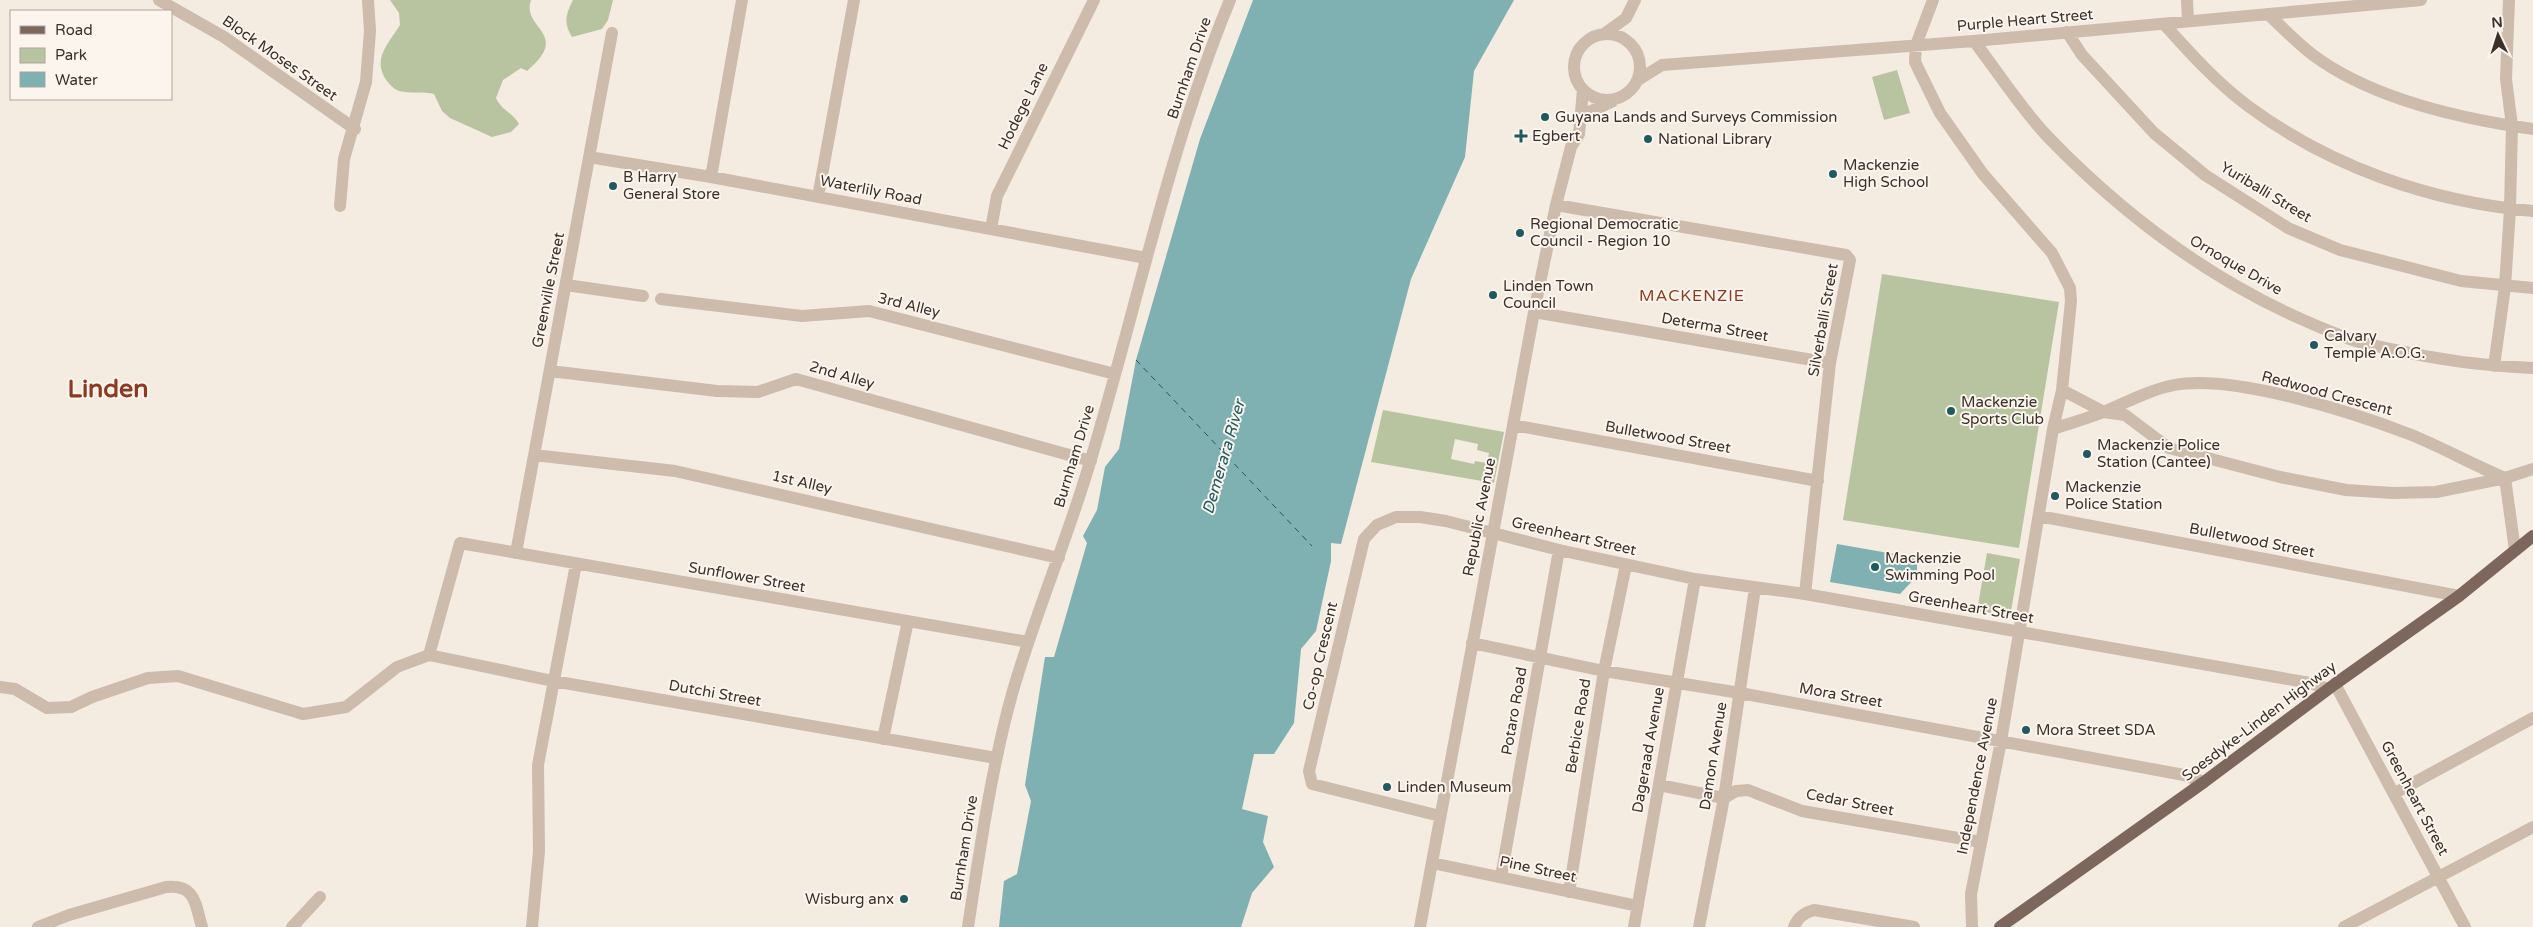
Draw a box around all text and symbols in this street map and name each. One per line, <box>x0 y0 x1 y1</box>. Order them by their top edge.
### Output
street label: Purple Heart Street <box>1956 5 2094 35</box>
legend <box>10 10 172 100</box>
north arrow <box>2473 10 2523 60</box>
street label: Block Moses Street <box>219 12 341 105</box>
text: N <box>2491 14 2503 31</box>
street label: Burnham Drive <box>1163 15 1215 121</box>
text: Road <box>55 21 93 39</box>
text: Park <box>55 46 87 64</box>
street label: Hodege Lane <box>994 59 1052 153</box>
text: Water <box>55 71 98 89</box>
place label: Guyana Lands and Surveys Commission <box>1555 108 1837 126</box>
marker: Guyana Lands and Surveys Commission <box>1539 111 1551 123</box>
place label: Egbert <box>1532 127 1581 145</box>
marker: Egbert <box>1514 129 1528 143</box>
place label: National Library <box>1658 130 1772 148</box>
marker: National Library <box>1642 133 1654 145</box>
place label: Mackenzie High School <box>1843 156 1929 191</box>
street label: Yuriballi Street <box>2217 158 2315 226</box>
place label: B Harry General Store <box>623 168 720 203</box>
marker: Mackenzie High School <box>1827 168 1839 180</box>
street label: Waterlily Road <box>818 171 924 209</box>
marker: B Harry General Store <box>607 180 619 192</box>
place label: Regional Democratic Council - Region 10 <box>1530 215 1679 250</box>
marker: Regional Democratic Council - Region 10 <box>1514 227 1526 239</box>
street label: Greenville Street <box>528 230 568 349</box>
street label: Ornoque Drive <box>2186 231 2286 299</box>
street label: Silverballi Street <box>1804 262 1842 378</box>
place label: Linden Town Council <box>1503 277 1594 312</box>
district label: MACKENZIE <box>1639 286 1745 306</box>
street label: 3rd Alley <box>876 289 942 321</box>
marker: Linden Town Council <box>1487 289 1499 301</box>
street label: Determa Street <box>1660 309 1770 345</box>
place label: Calvary Temple A.O.G. <box>2324 327 2425 362</box>
marker: Calvary Temple A.O.G. <box>2308 339 2320 351</box>
street label: 2nd Alley <box>807 357 877 393</box>
street label: Redwood Crescent <box>2260 367 2395 419</box>
district label: Linden <box>67 374 149 404</box>
place label: Mackenzie Sports Club <box>1961 393 2044 428</box>
water label: Demerara River <box>1198 396 1250 516</box>
street label: Burnham Drive <box>1050 402 1098 510</box>
marker: Mackenzie Sports Club <box>1945 405 1957 417</box>
street label: Bulletwood Street <box>1604 417 1733 457</box>
place label: Mackenzie Police Station (Cantee) <box>2097 436 2220 471</box>
marker: Mackenzie Police Station (Cantee) <box>2081 448 2093 460</box>
street label: Republic Avenue <box>1459 456 1499 578</box>
street label: 1st Alley <box>770 466 834 498</box>
place label: Mackenzie Police Station <box>2065 478 2162 513</box>
marker: Mackenzie Police Station <box>2049 490 2061 502</box>
street label: Greenheart Street <box>1510 513 1638 559</box>
street label: Bulletwood Street <box>2188 519 2316 561</box>
place label: Mackenzie Swimming Pool <box>1885 549 1995 584</box>
street label: Sunflower Street <box>687 558 807 596</box>
marker: Mackenzie Swimming Pool <box>1869 561 1881 573</box>
street label: Greenheart Street <box>1907 587 2036 627</box>
street label: Co-op Crescent <box>1299 600 1341 712</box>
street label: Soesdyke-Linden Highway <box>2178 657 2340 785</box>
street label: Potaro Road <box>1497 665 1531 757</box>
street label: Dutchi Street <box>667 676 763 710</box>
street label: Berbice Road <box>1562 677 1594 775</box>
street label: Mora Street <box>1798 679 1884 711</box>
street label: Dageraad Avenue <box>1628 686 1668 814</box>
street label: Independence Avenue <box>1953 696 2001 856</box>
street label: Damon Avenue <box>1696 701 1730 811</box>
place label: Mora Street SDA <box>2036 721 2156 739</box>
marker: Mora Street SDA <box>2020 724 2032 736</box>
street label: Greenheart Street <box>2377 738 2453 859</box>
place label: Linden Museum <box>1397 778 1512 796</box>
marker: Linden Museum <box>1381 781 1393 793</box>
street label: Cedar Street <box>1805 785 1896 819</box>
street label: Burnham Drive <box>947 794 981 902</box>
street label: Pine Street <box>1498 852 1578 886</box>
place label: Wisburg anx <box>805 890 894 908</box>
marker: Wisburg anx <box>898 893 910 905</box>

